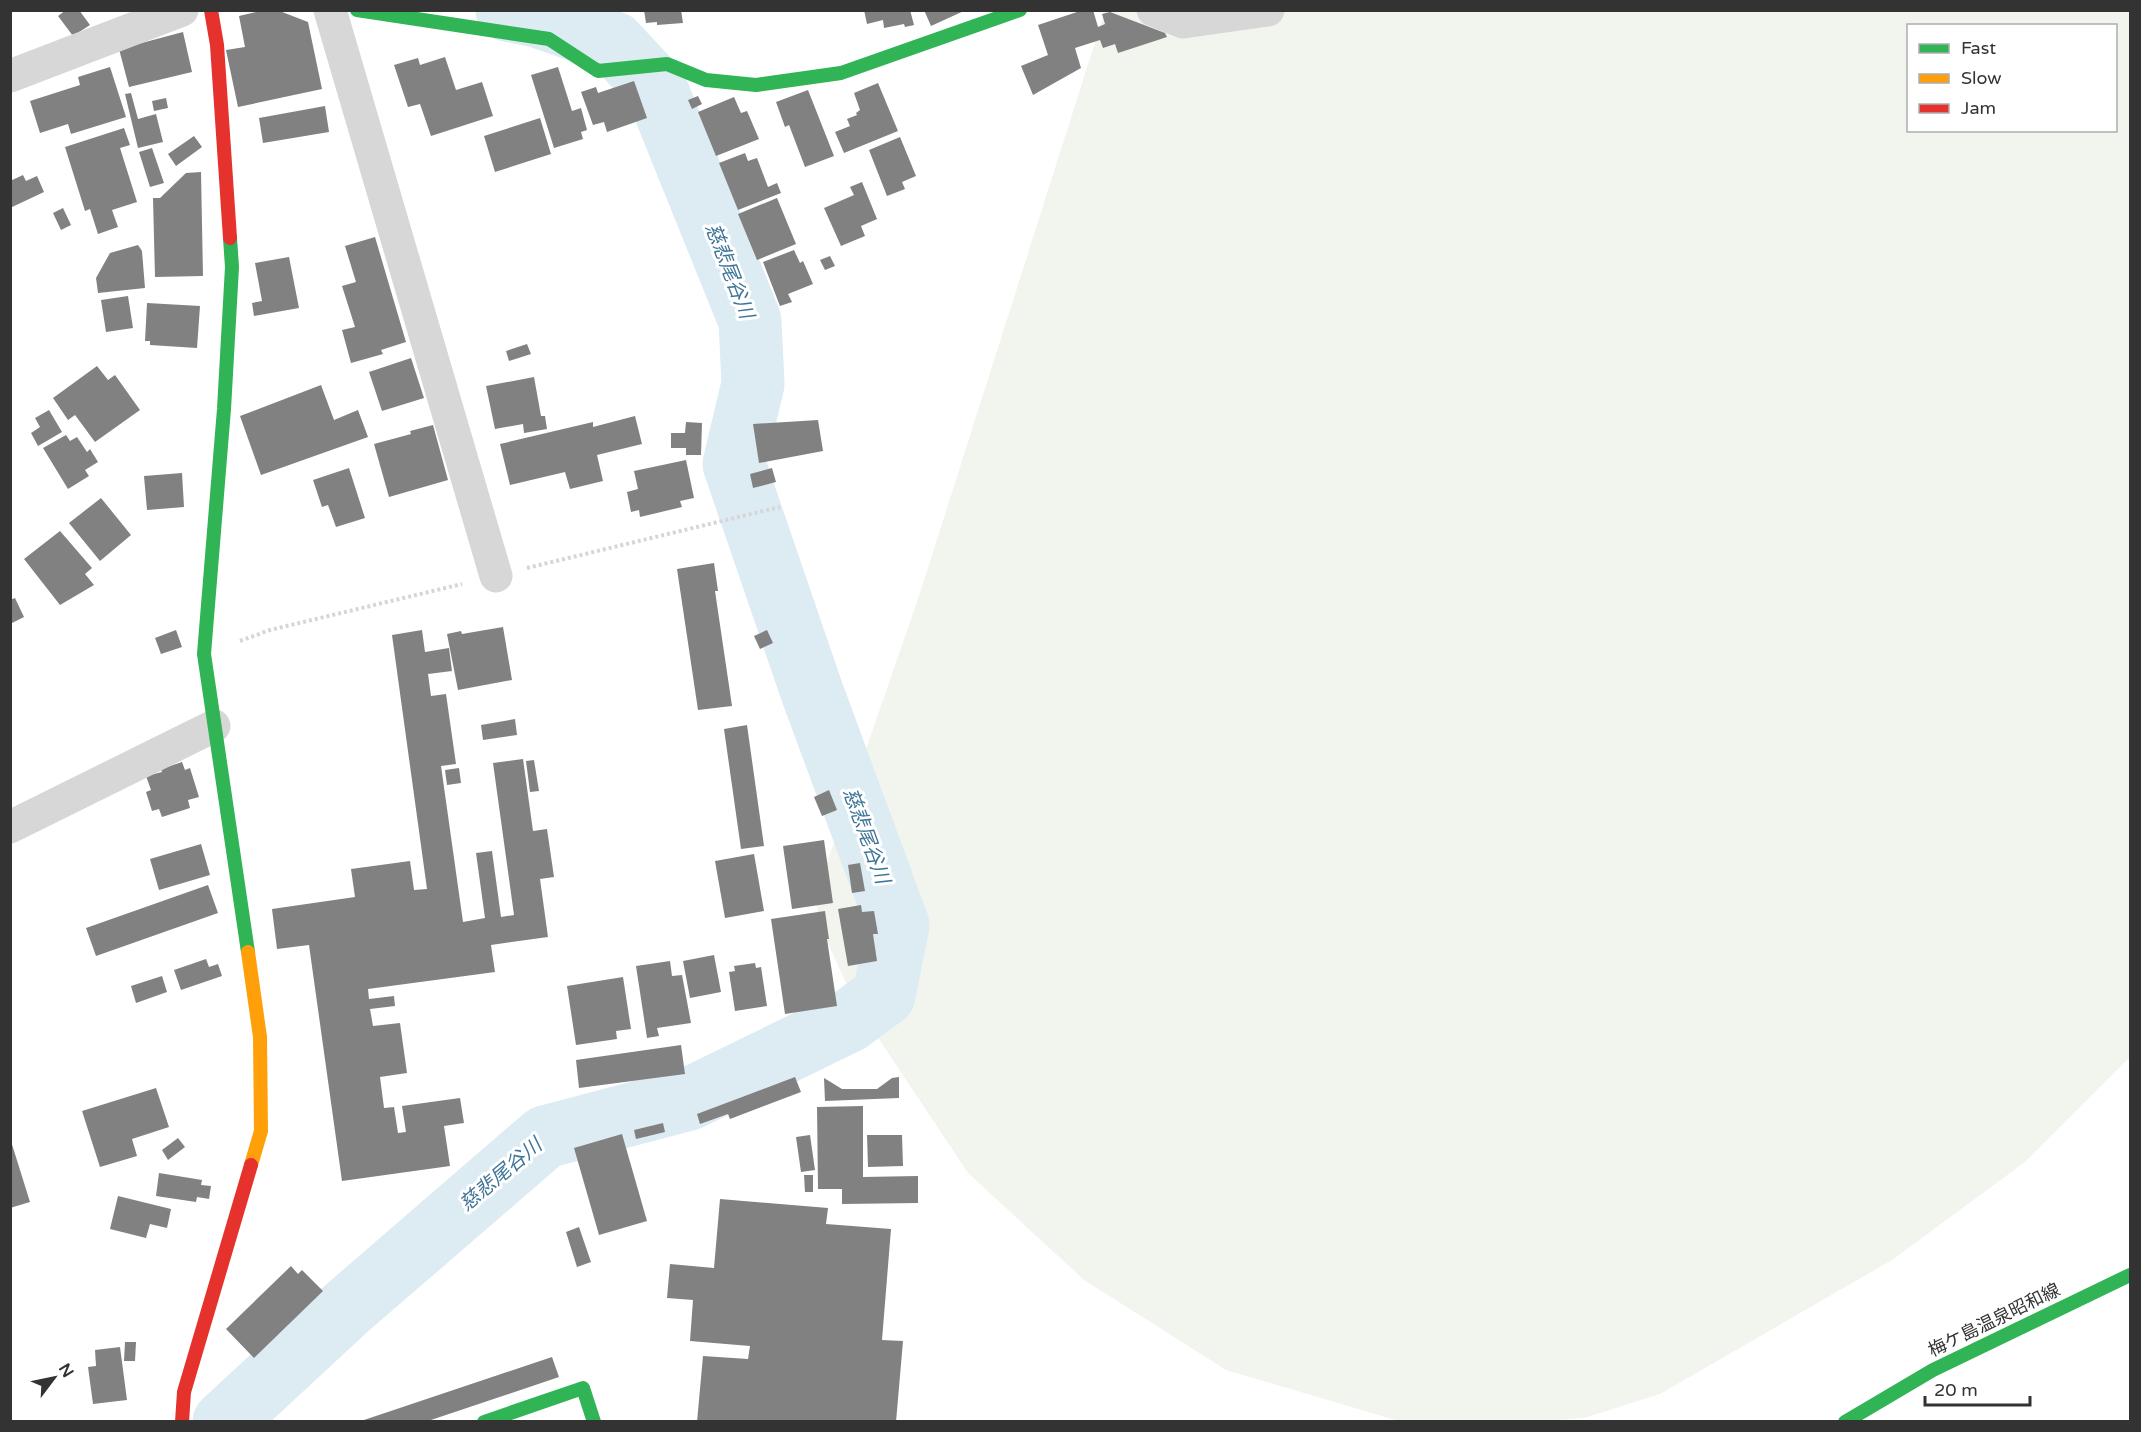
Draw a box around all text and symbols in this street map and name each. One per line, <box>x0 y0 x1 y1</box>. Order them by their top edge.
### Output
legend <box>1907 24 2117 132</box>
text: Fast <box>1961 37 1996 59</box>
text: Slow <box>1961 67 2002 89</box>
text: Jam <box>1961 97 1996 119</box>
water label: 慈悲尾谷川 <box>700 220 759 324</box>
water label: 慈悲尾谷川 <box>838 785 895 889</box>
water label: 慈悲尾谷川 <box>455 1132 549 1216</box>
street label: 梅ケ島温泉昭和線 <box>1924 1279 2064 1361</box>
north arrow <box>24 1348 84 1408</box>
text: N <box>54 1360 78 1381</box>
scale bar <box>1925 1369 2030 1407</box>
text: 20 m <box>1934 1379 1978 1401</box>

